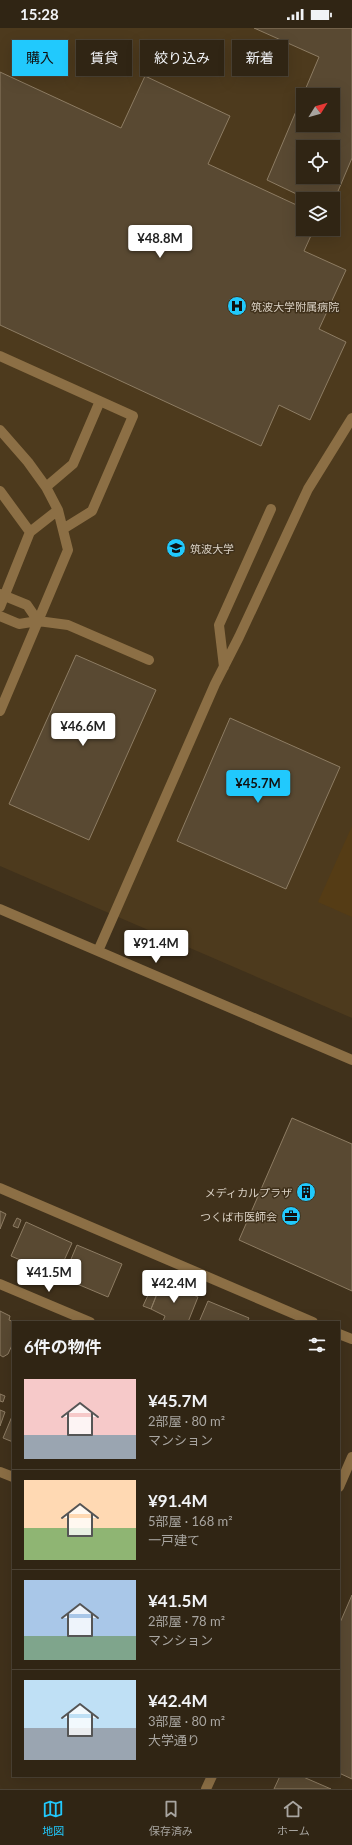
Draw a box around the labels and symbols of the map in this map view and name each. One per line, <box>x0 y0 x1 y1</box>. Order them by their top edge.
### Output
north arrow <box>296 88 340 132</box>
pin: ¥48.8M <box>127 225 193 259</box>
hospital icon: 筑波大学附属病院 <box>226 295 248 317</box>
place label: 筑波大学附属病院 <box>251 300 339 313</box>
school or university icon: 筑波大学 <box>165 537 187 559</box>
place label: 筑波大学 <box>190 542 234 555</box>
pin: ¥46.6M <box>50 713 116 747</box>
pin: ¥45.7M <box>225 770 291 804</box>
pin: ¥91.4M <box>123 930 189 964</box>
building icon: メディカルプラザ <box>295 1181 317 1203</box>
place label: メディカルプラザ <box>205 1186 292 1199</box>
office icon: つくば市医師会 <box>280 1205 302 1227</box>
place label: つくば市医師会 <box>200 1210 277 1223</box>
pin: ¥41.5M <box>16 1259 82 1293</box>
pin: ¥42.4M <box>141 1270 207 1304</box>

